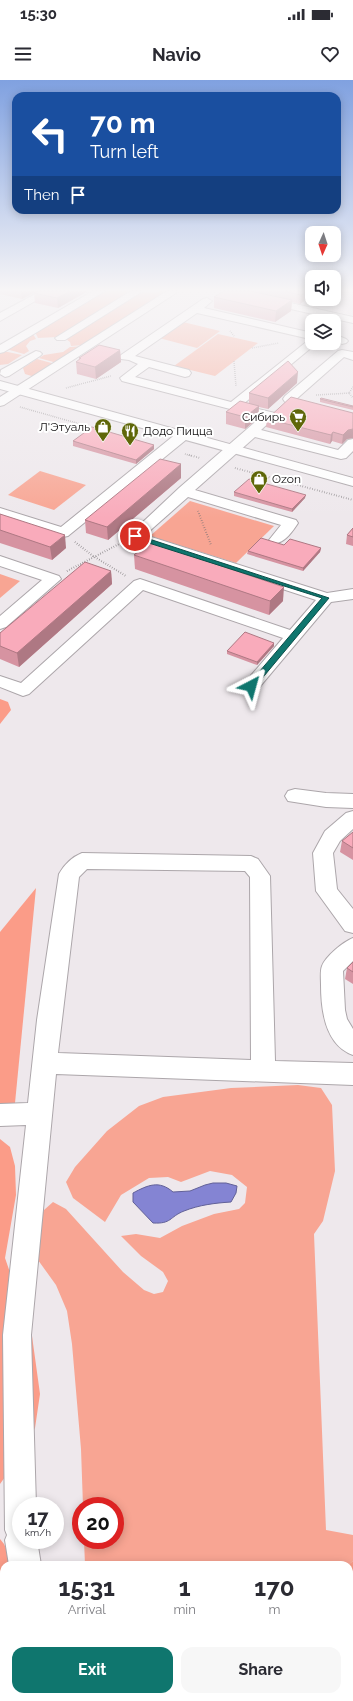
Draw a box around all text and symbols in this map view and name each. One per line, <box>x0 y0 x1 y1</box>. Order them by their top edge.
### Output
text: 15:30 <box>20 5 57 23</box>
icon: menu <box>12 43 34 65</box>
icon: heart <box>319 43 341 65</box>
text: Navio <box>152 44 201 65</box>
text: 70 m <box>90 107 156 140</box>
icon: left <box>24 108 76 160</box>
text: Turn left <box>90 141 159 162</box>
icon: arrive <box>67 184 89 206</box>
text: Then <box>24 186 59 204</box>
north arrow <box>305 226 341 262</box>
map controls <box>305 226 341 350</box>
button: sound <box>305 270 341 306</box>
button: layers <box>305 314 341 350</box>
supermarket icon: Сибирь <box>288 407 308 432</box>
place label: Сибирь <box>242 410 285 424</box>
shop icon: Л'Этуаль <box>93 417 113 442</box>
place label: Л'Этуаль <box>39 420 90 434</box>
restaurant icon: Додо Пицца <box>120 421 140 446</box>
place label: Додо Пицца <box>143 424 212 438</box>
shop icon: Ozon <box>249 469 269 494</box>
place label: Ozon <box>272 472 301 486</box>
pin <box>118 519 152 553</box>
icon: arrive <box>124 525 146 547</box>
position arrow <box>230 665 272 707</box>
speed limit sign: 20 <box>72 1497 124 1549</box>
text: 17 <box>27 1506 49 1530</box>
text: km/h <box>25 1527 51 1538</box>
text: 15:31 <box>59 1573 115 1602</box>
text: 1 <box>179 1573 191 1602</box>
text: 170 <box>254 1573 294 1602</box>
text: Arrival <box>68 1602 106 1617</box>
text: min <box>173 1602 196 1617</box>
text: m <box>268 1602 280 1617</box>
button: Exit <box>12 1647 173 1693</box>
button: Share <box>181 1647 341 1693</box>

